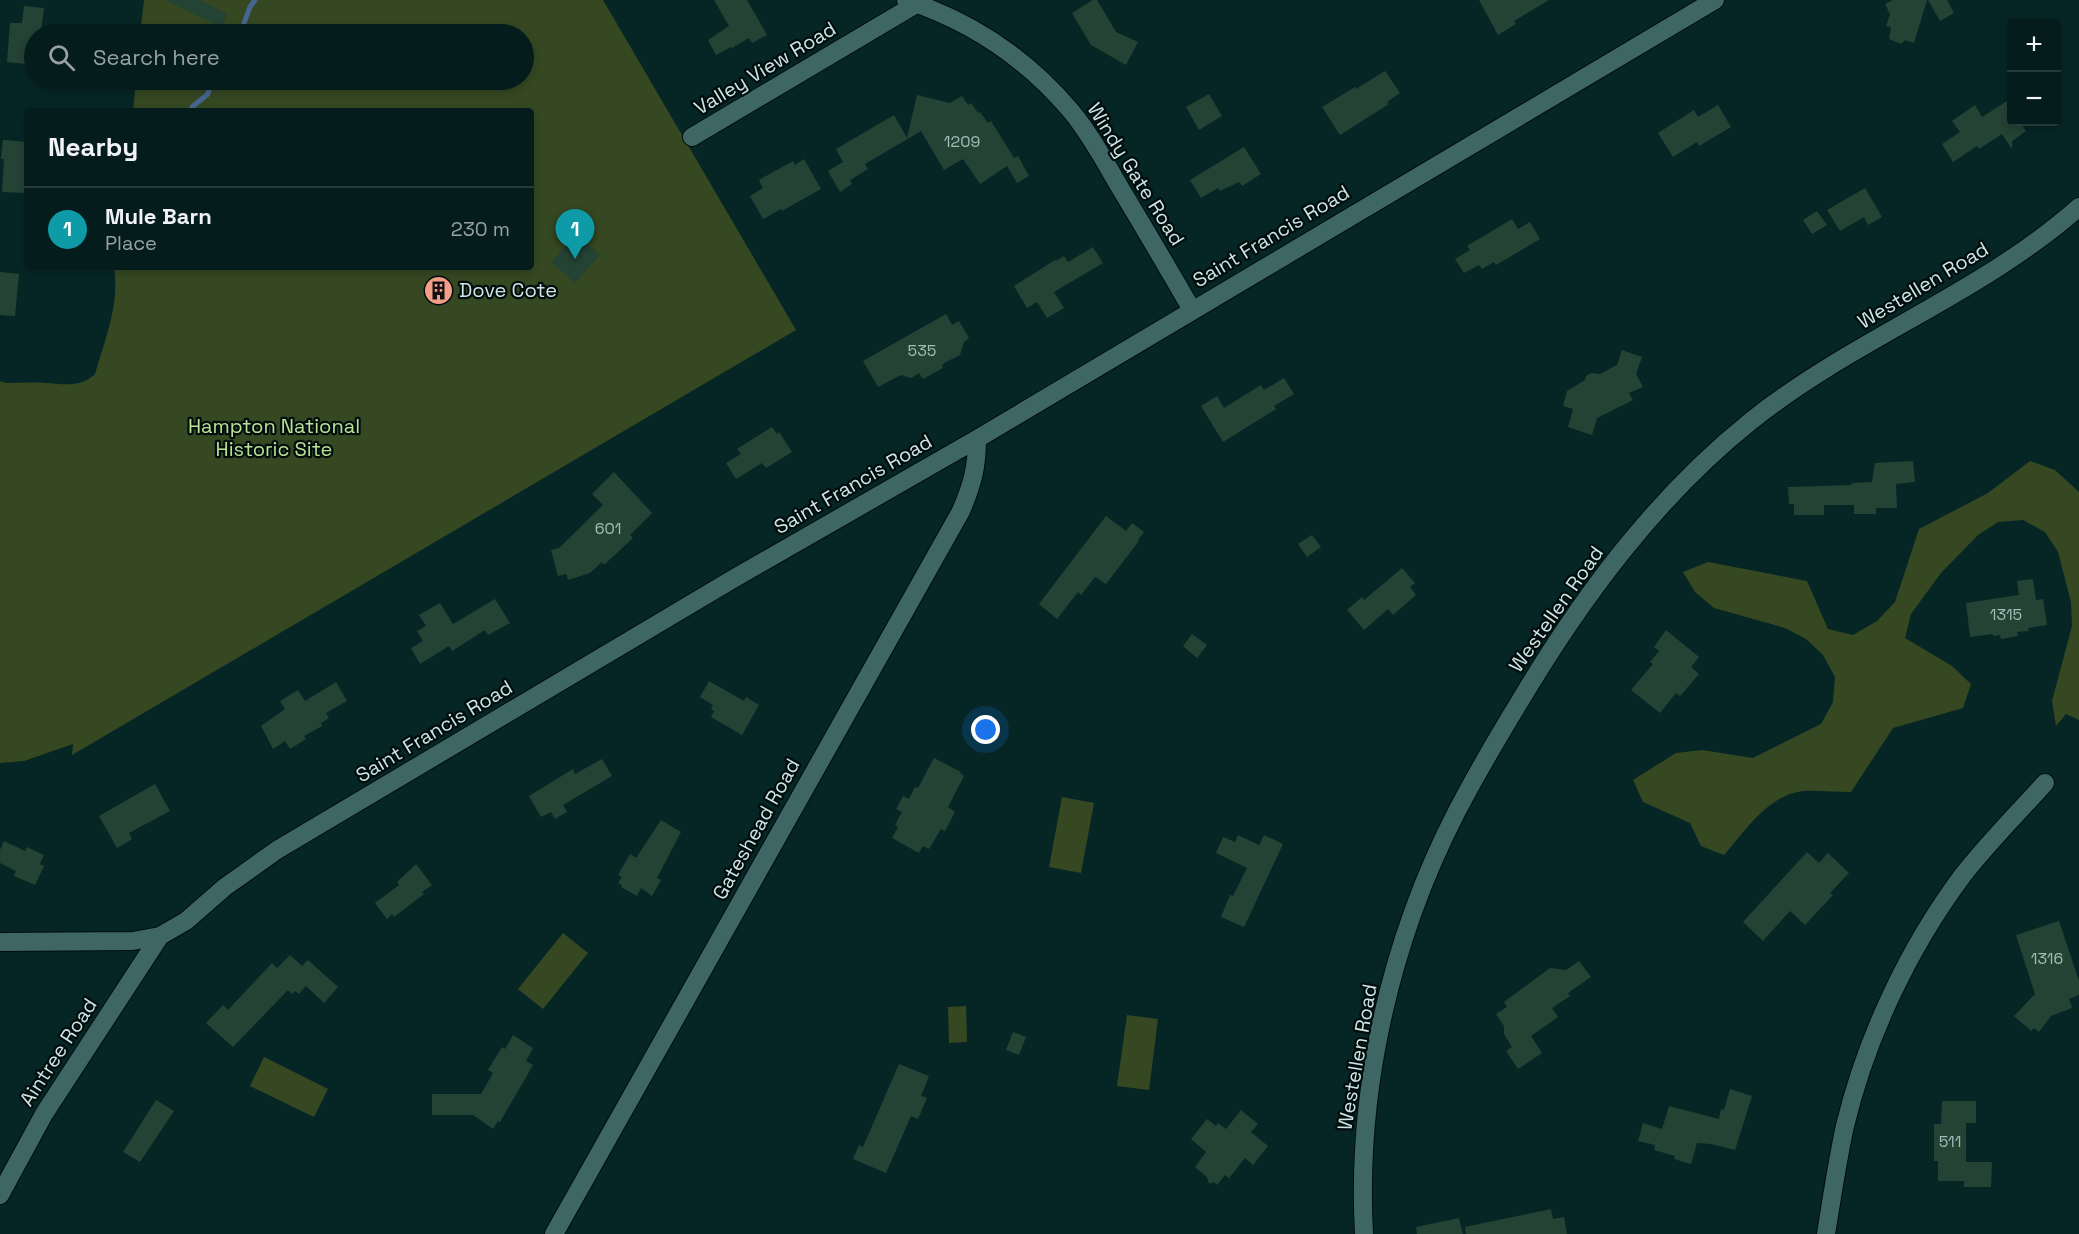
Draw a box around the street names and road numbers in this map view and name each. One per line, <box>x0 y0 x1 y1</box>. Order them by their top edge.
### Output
street label: Valley View Road <box>689 15 841 121</box>
street label: Windy Gate Road <box>1082 98 1190 250</box>
street label: Saint Francis Road <box>1188 179 1354 293</box>
street label: Westellen Road <box>1853 236 1993 334</box>
street label: Saint Francis Road <box>769 428 937 540</box>
street label: Westellen Road <box>1503 541 1609 677</box>
street label: Saint Francis Road <box>351 674 517 788</box>
street label: Gateshead Road <box>706 754 806 904</box>
street label: Westellen Road <box>1331 982 1383 1132</box>
street label: Aintree Road <box>13 993 103 1111</box>

